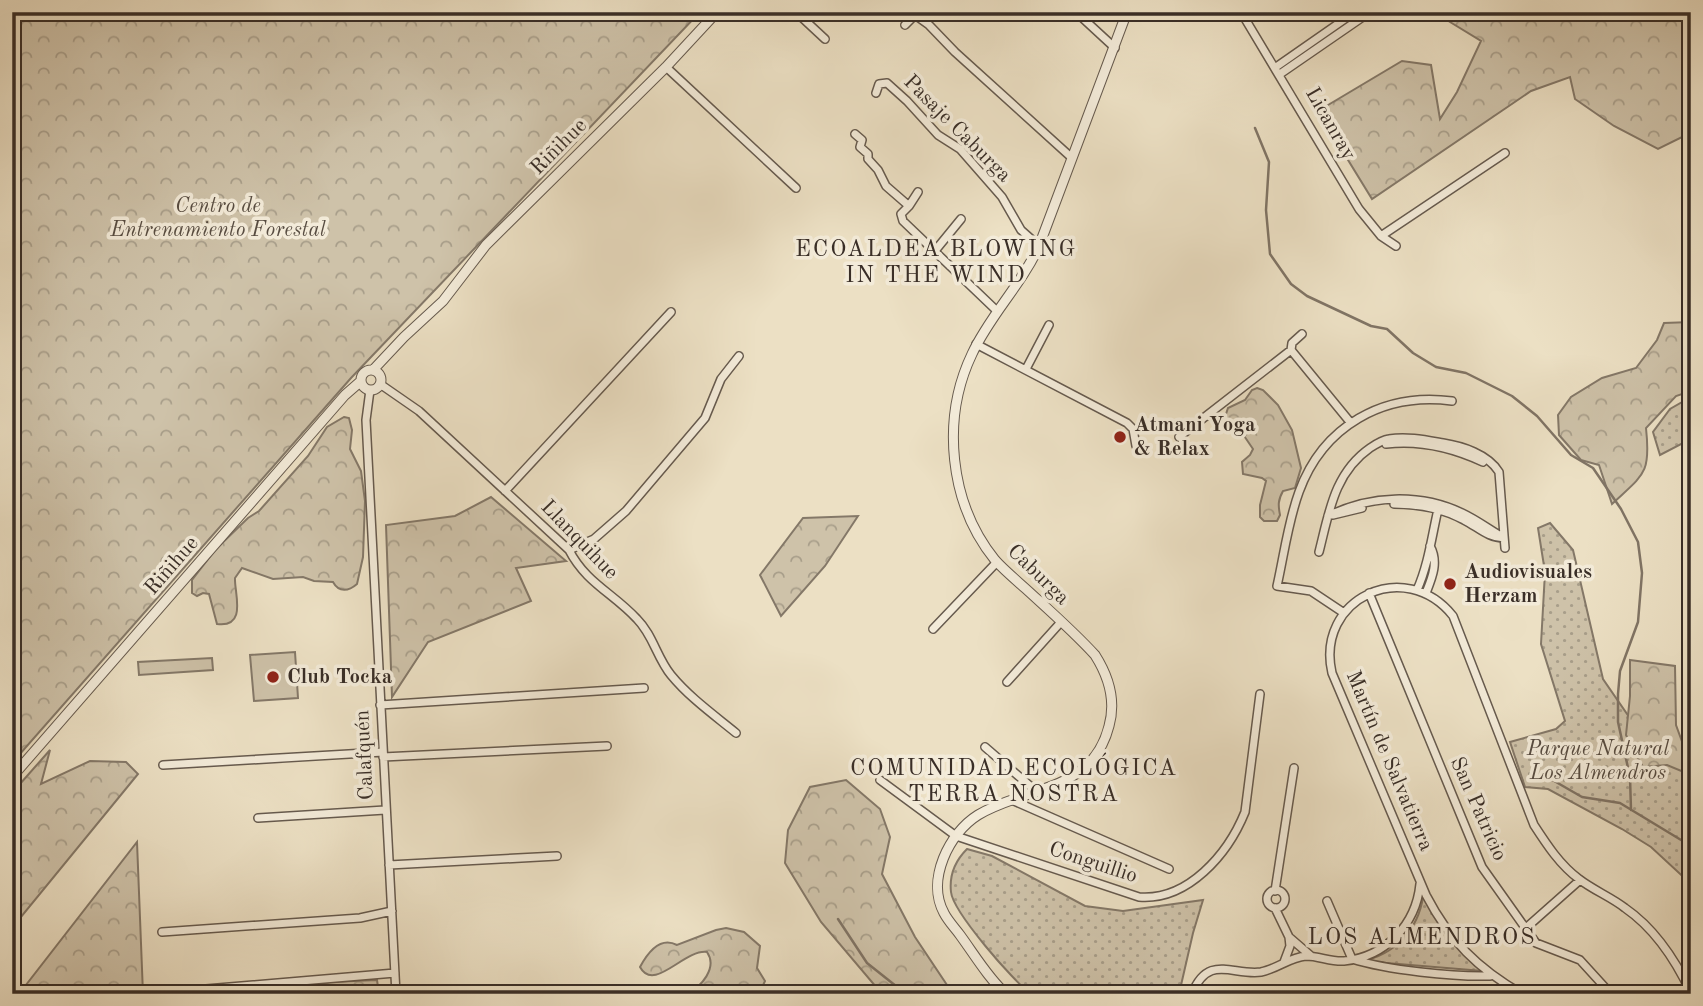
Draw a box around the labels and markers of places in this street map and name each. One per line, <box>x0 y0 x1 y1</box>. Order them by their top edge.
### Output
place label: Atmani Yoga & Relax <box>1134 415 1256 460</box>
marker: Atmani Yoga & Relax <box>1112 429 1128 445</box>
place label: Audiovisuales Herzam <box>1464 562 1592 607</box>
marker: Audiovisuales Herzam <box>1442 576 1458 592</box>
place label: Club Tocka <box>287 667 393 688</box>
marker: Club Tocka <box>265 669 281 685</box>

